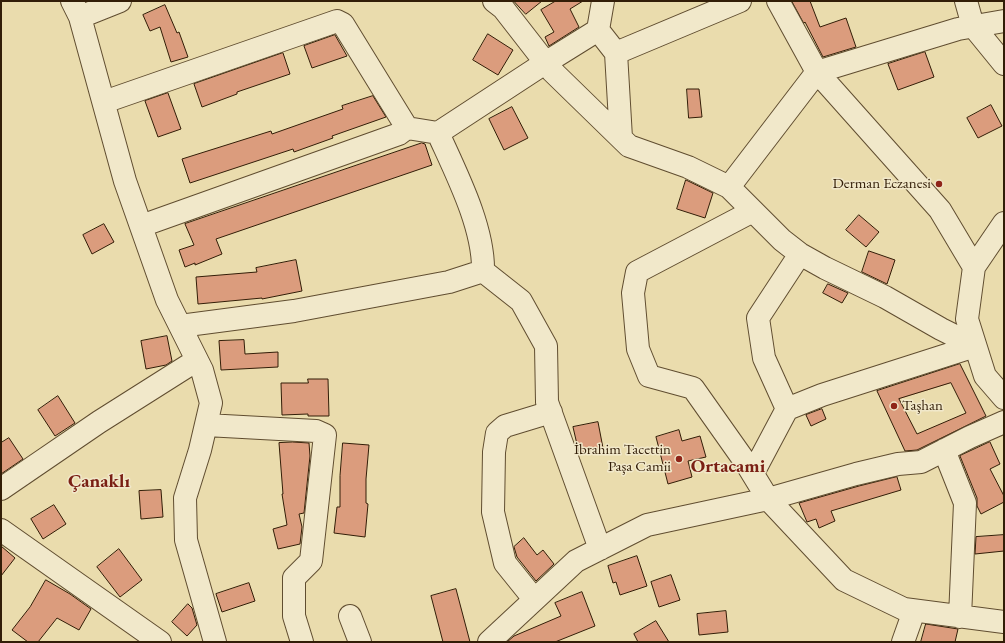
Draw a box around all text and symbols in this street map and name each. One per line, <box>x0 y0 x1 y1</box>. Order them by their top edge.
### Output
place label: Derman Eczanesi <box>833 175 931 193</box>
marker: Derman Eczanesi <box>934 179 944 189</box>
place label: Taşhan <box>902 397 943 415</box>
marker: Taşhan <box>889 401 899 411</box>
place label: İbrahim Tacettin Paşa Camii <box>574 441 671 476</box>
marker: İbrahim Tacettin Paşa Camii <box>674 454 684 464</box>
district label: Ortacami <box>691 456 765 478</box>
district label: Çanaklı <box>68 471 130 493</box>

